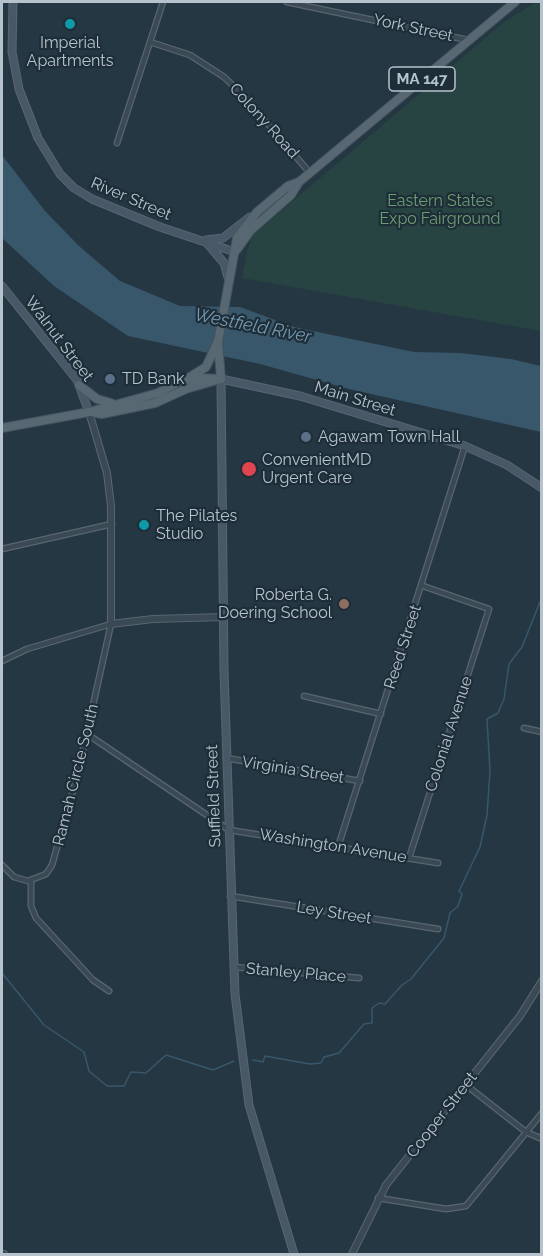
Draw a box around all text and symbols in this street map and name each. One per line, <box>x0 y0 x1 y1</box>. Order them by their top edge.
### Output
street label: York Street <box>371 10 455 46</box>
marker: Imperial Apartments <box>63 17 77 31</box>
place label: Imperial Apartments <box>27 33 113 71</box>
road number: MA 147 <box>389 67 455 91</box>
street label: Colony Road <box>225 79 303 163</box>
street label: River Street <box>88 173 174 225</box>
park label: Eastern States Expo Fairground <box>380 191 500 229</box>
street label: Walnut Street <box>21 293 97 385</box>
water label: Westfield River <box>193 304 313 348</box>
place label: TD Bank <box>122 369 184 389</box>
marker: TD Bank <box>103 372 117 386</box>
street label: Main Street <box>312 378 398 420</box>
place label: Agawam Town Hall <box>318 427 460 447</box>
marker: Agawam Town Hall <box>299 430 313 444</box>
place label: ConvenientMD Urgent Care <box>262 450 372 488</box>
marker: ConvenientMD Urgent Care <box>240 460 258 478</box>
place label: The Pilates Studio <box>156 506 237 544</box>
marker: The Pilates Studio <box>137 518 151 532</box>
place label: Roberta G. Doering School <box>218 585 332 623</box>
marker: Roberta G. Doering School <box>337 597 351 611</box>
street label: Reed Street <box>380 602 426 692</box>
street label: Colonial Avenue <box>421 674 477 794</box>
street label: Ramah Circle South <box>49 702 103 848</box>
street label: Suffield Street <box>203 744 225 848</box>
street label: Virginia Street <box>241 752 345 788</box>
street label: Washington Avenue <box>258 825 408 867</box>
street label: Ley Street <box>295 898 373 928</box>
street label: Stanley Place <box>245 959 347 987</box>
street label: Cooper Street <box>403 1068 481 1162</box>

